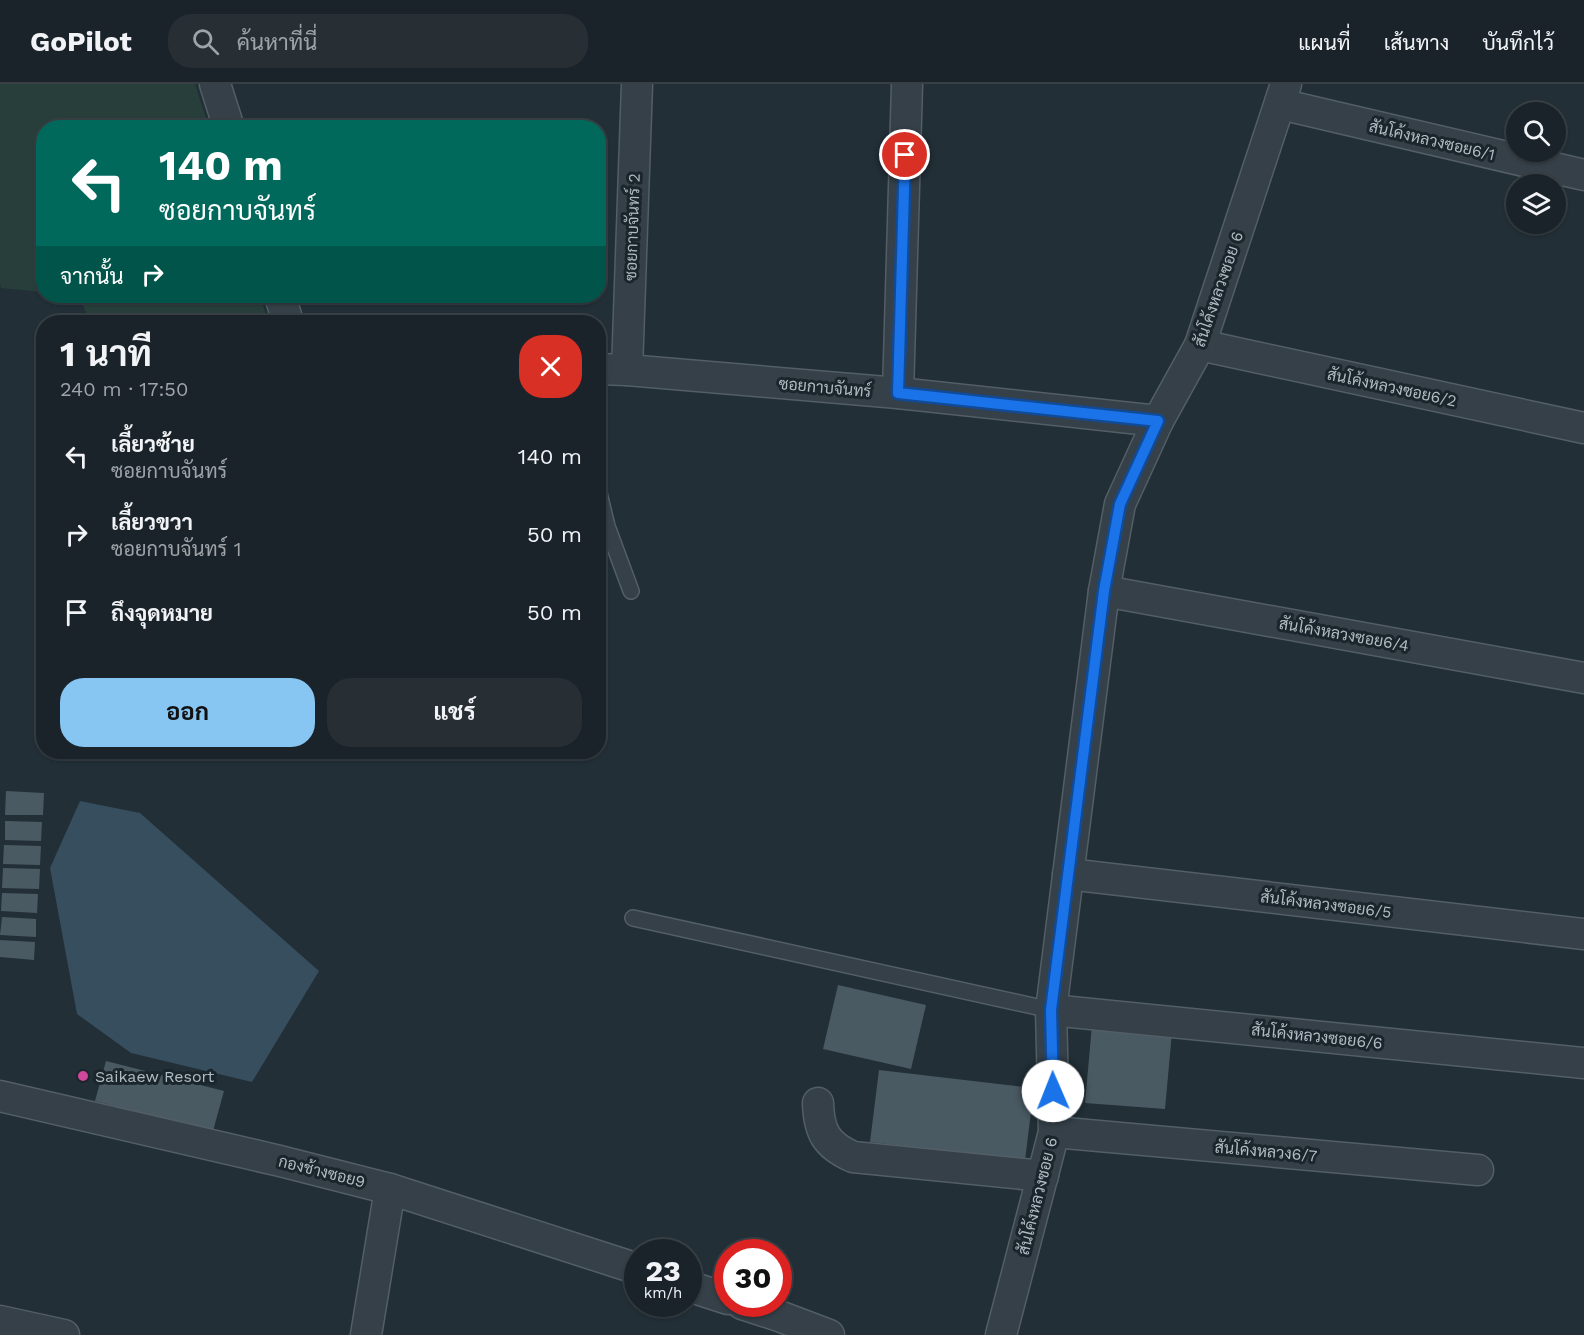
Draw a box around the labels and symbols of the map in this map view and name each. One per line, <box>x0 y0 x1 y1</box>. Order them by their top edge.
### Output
street label: สันโค้งหลวงซอย6/1 <box>1367 115 1497 164</box>
pin <box>879 129 930 180</box>
street label: ซอยกาบจันทร์ 2 <box>618 173 644 281</box>
street label: สันโค้งหลวงซอย 6 <box>1188 228 1247 349</box>
street label: สันโค้งหลวงซอย6/2 <box>1325 363 1459 410</box>
street label: ซอยกาบจันทร์ <box>778 371 873 401</box>
street label: สันโค้งหลวงซอย6/4 <box>1277 612 1411 655</box>
street label: สันโค้งหลวงซอย6/5 <box>1259 885 1393 922</box>
street label: สันโค้งหลวงซอย6/6 <box>1250 1018 1384 1053</box>
position arrow <box>1021 1059 1085 1123</box>
place label: Saikaew Resort <box>95 1067 215 1086</box>
marker: Saikaew Resort <box>76 1069 90 1083</box>
street label: สันโค้งหลวงซอย 6 <box>1012 1135 1061 1257</box>
street label: สันโค้งหลวง6/7 <box>1214 1136 1318 1165</box>
street label: กองช้างซอย9 <box>276 1151 368 1191</box>
speed limit sign: 30 <box>714 1239 792 1317</box>

